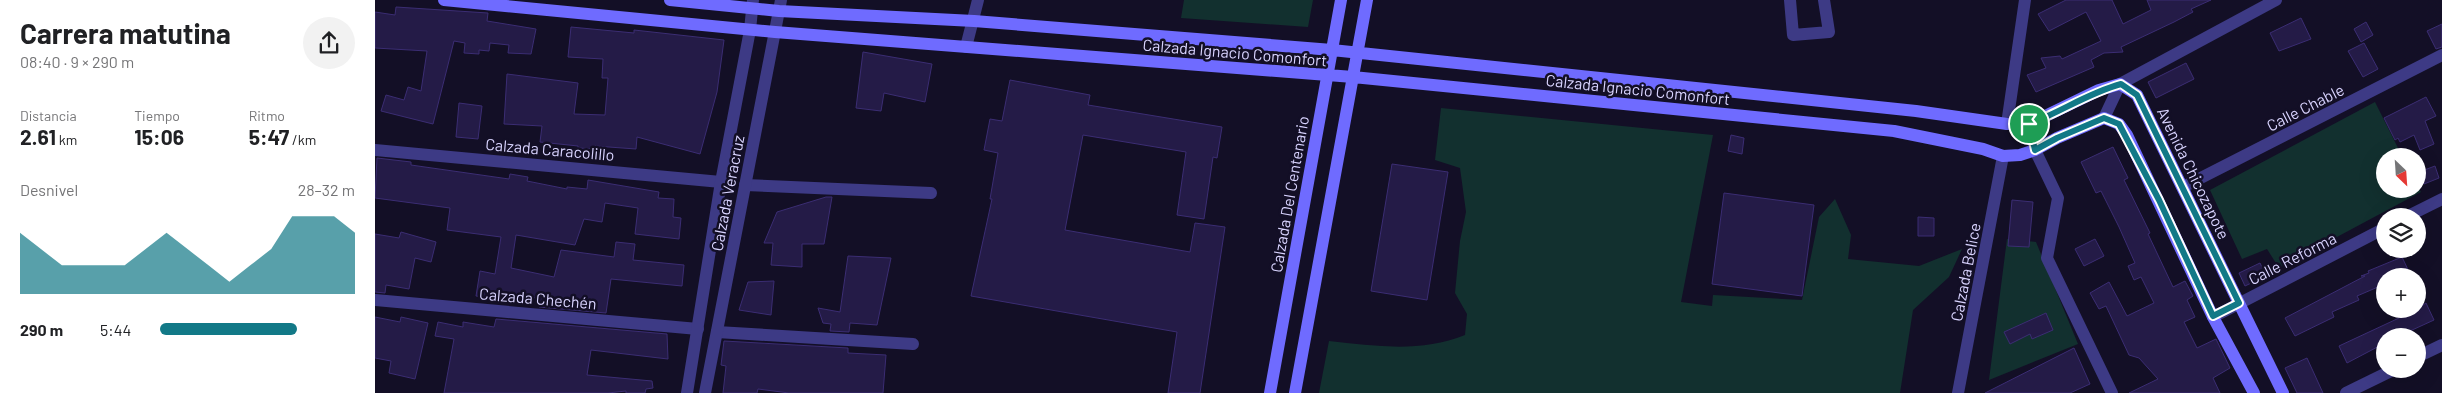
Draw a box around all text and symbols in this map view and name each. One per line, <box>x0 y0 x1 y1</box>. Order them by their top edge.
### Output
text: Carrera matutina <box>20 16 231 50</box>
button: share <box>303 17 355 69</box>
street label: Calzada Ignacio Comonfort <box>1142 34 1328 70</box>
text: 08:40 · 9 × 290 m <box>20 52 134 71</box>
street label: Calzada Ignacio Comonfort <box>1545 70 1731 108</box>
street label: Calle Chable <box>2263 79 2347 135</box>
pin <box>2008 103 2050 145</box>
street label: Avenida Chicozapote <box>2154 104 2234 242</box>
text: Distancia <box>20 107 77 124</box>
text: Tiempo <box>134 107 180 124</box>
text: Ritmo <box>249 107 285 124</box>
icon: arrive <box>2015 110 2043 138</box>
street label: Calzada Del Centenario <box>1266 114 1312 274</box>
text: 2.61 <box>20 124 56 149</box>
text: 15:06 <box>134 124 184 149</box>
text: 5:47 <box>249 124 289 149</box>
text: km <box>56 131 77 148</box>
text: /km <box>289 131 316 148</box>
street label: Calzada Veracruz <box>706 133 748 253</box>
street label: Calzada Caracolillo <box>485 134 615 164</box>
north arrow <box>2376 148 2426 198</box>
map controls <box>2376 148 2426 378</box>
text: Desnivel <box>20 180 78 199</box>
text: 28–32 m <box>298 180 355 199</box>
button: layers <box>2376 208 2426 258</box>
street label: Calzada Belice <box>1946 221 1984 323</box>
street label: Calle Reforma <box>2245 228 2339 288</box>
button: + <box>2376 268 2426 318</box>
street label: Calzada Chechén <box>479 283 597 313</box>
text: 290 m <box>20 320 63 339</box>
text: 5:44 <box>100 320 131 339</box>
button: − <box>2376 328 2426 378</box>

